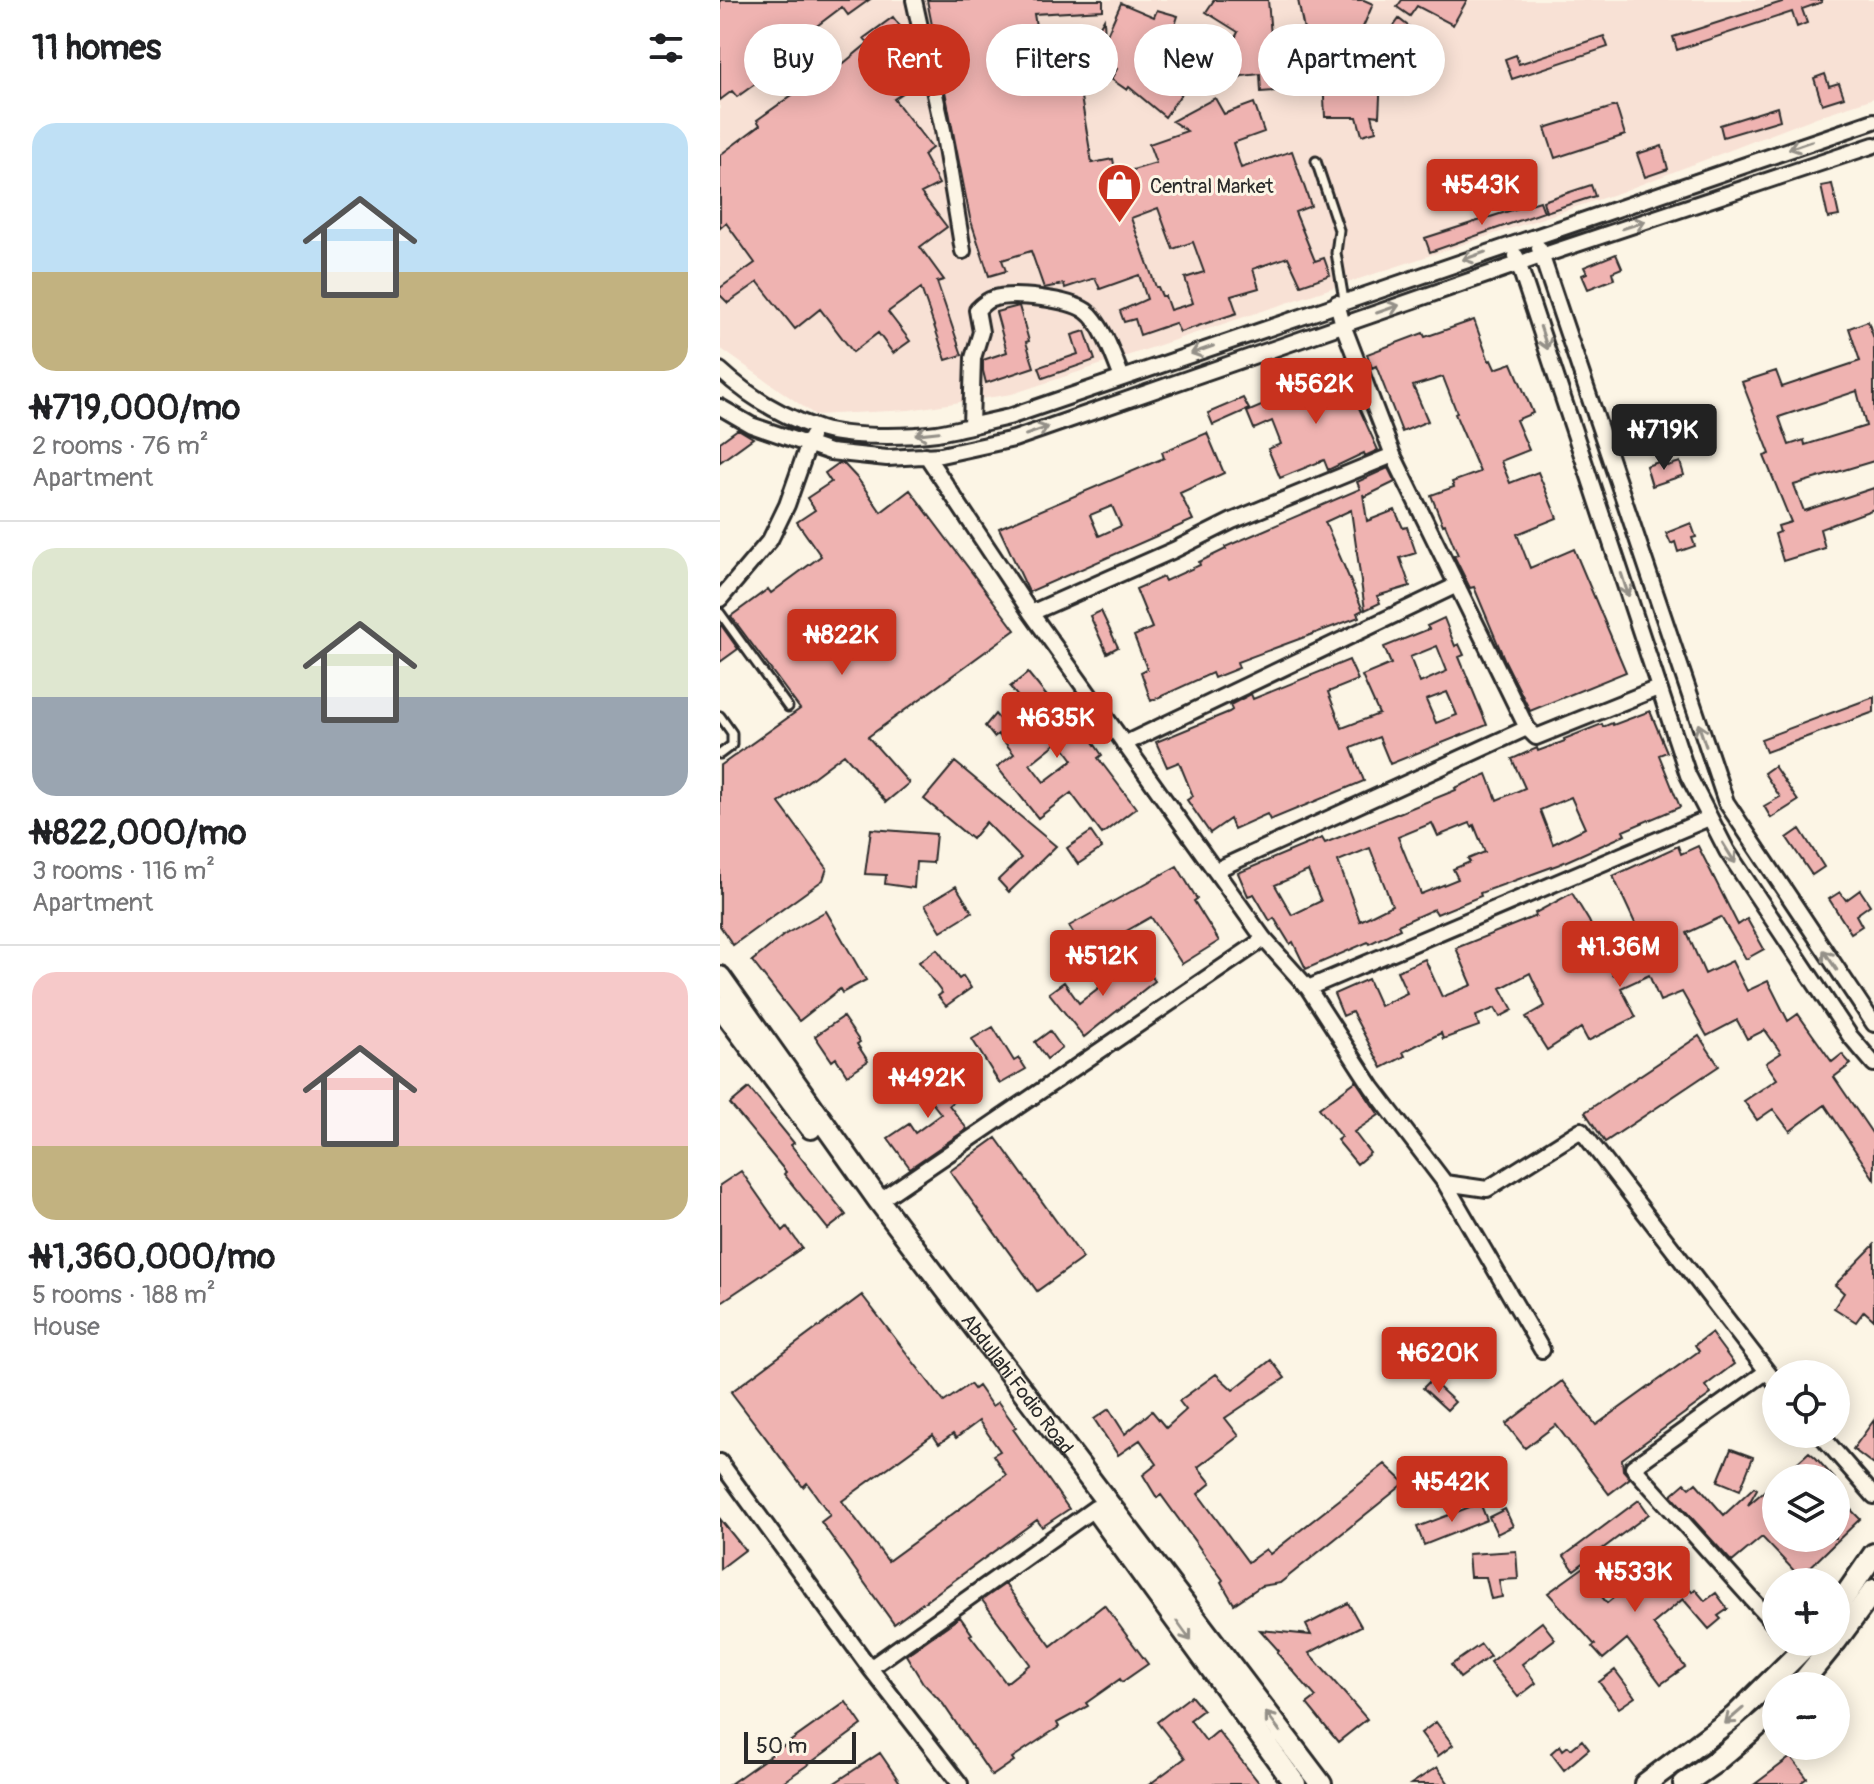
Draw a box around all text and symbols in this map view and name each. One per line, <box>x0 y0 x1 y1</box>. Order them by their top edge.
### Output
chip: Buy <box>744 24 842 96</box>
chip: Rent <box>858 24 970 96</box>
chip: Filters <box>986 24 1118 96</box>
chip: New <box>1134 24 1242 96</box>
chip: Apartment <box>1258 24 1445 96</box>
icon: filters <box>644 26 688 70</box>
text: 11 homes <box>32 27 161 70</box>
one-way arrow <box>1788 139 1813 154</box>
pin: ₦543K <box>1426 159 1538 227</box>
shop icon: Central Market <box>1095 162 1143 225</box>
text: ₦543K <box>1445 169 1519 201</box>
place label: Central Market <box>1150 174 1275 199</box>
icon: home <box>288 175 432 319</box>
one-way arrow <box>1622 216 1647 231</box>
one-way arrow <box>1462 250 1487 265</box>
one-way arrow <box>1376 301 1401 316</box>
one-way arrow <box>1537 326 1552 351</box>
one-way arrow <box>1190 343 1215 358</box>
pin: ₦562K <box>1260 358 1372 426</box>
text: ₦562K <box>1278 368 1354 400</box>
text: ₦719,000/mo <box>32 387 240 430</box>
pin: ₦719K <box>1608 404 1720 472</box>
text: ₦719K <box>1630 414 1698 446</box>
one-way arrow <box>1024 422 1049 437</box>
one-way arrow <box>914 426 941 441</box>
text: 2 rooms · 76 m² <box>32 430 209 462</box>
text: Apartment <box>32 462 153 494</box>
one-way arrow <box>1618 573 1633 598</box>
icon: home <box>288 600 432 744</box>
pin: ₦822K <box>786 609 898 677</box>
text: ₦822K <box>805 619 879 651</box>
pin: ₦635K <box>1001 692 1113 760</box>
text: ₦635K <box>1019 702 1095 734</box>
one-way arrow <box>1694 723 1708 748</box>
text: ₦822,000/mo <box>32 812 247 855</box>
one-way arrow <box>1721 841 1737 864</box>
text: 3 rooms · 116 m² <box>32 855 215 887</box>
text: Apartment <box>32 887 153 919</box>
pin: ₦1.36M <box>1555 921 1685 989</box>
pin: ₦512K <box>1047 930 1159 998</box>
text: ₦1.36M <box>1580 931 1660 963</box>
text: ₦512K <box>1068 940 1138 972</box>
one-way arrow <box>1822 949 1838 971</box>
icon: home <box>288 1024 432 1168</box>
pin: ₦492K <box>872 1052 984 1120</box>
text: ₦492K <box>891 1062 965 1094</box>
text: ₦1,360,000/mo <box>32 1236 275 1279</box>
text: 5 rooms · 188 m² <box>32 1279 216 1311</box>
street label: Abdullahi Fodio Road <box>956 1308 1079 1459</box>
text: House <box>32 1311 100 1343</box>
pin: ₦620K <box>1383 1327 1495 1395</box>
text: ₦620K <box>1400 1337 1478 1369</box>
map controls <box>1762 1360 1850 1760</box>
button: locate <box>1762 1360 1850 1448</box>
pin: ₦542K <box>1396 1456 1508 1524</box>
button: layers <box>1762 1464 1850 1552</box>
text: ₦542K <box>1415 1466 1489 1498</box>
pin: ₦533K <box>1579 1546 1691 1614</box>
text: ₦533K <box>1598 1556 1672 1588</box>
button: + <box>1762 1568 1850 1656</box>
one-way arrow <box>1175 1620 1192 1641</box>
button: − <box>1762 1672 1850 1760</box>
one-way arrow <box>1724 1707 1744 1725</box>
one-way arrow <box>1265 1712 1282 1733</box>
scale bar <box>744 1728 856 1764</box>
text: 50 m <box>756 1732 807 1760</box>

